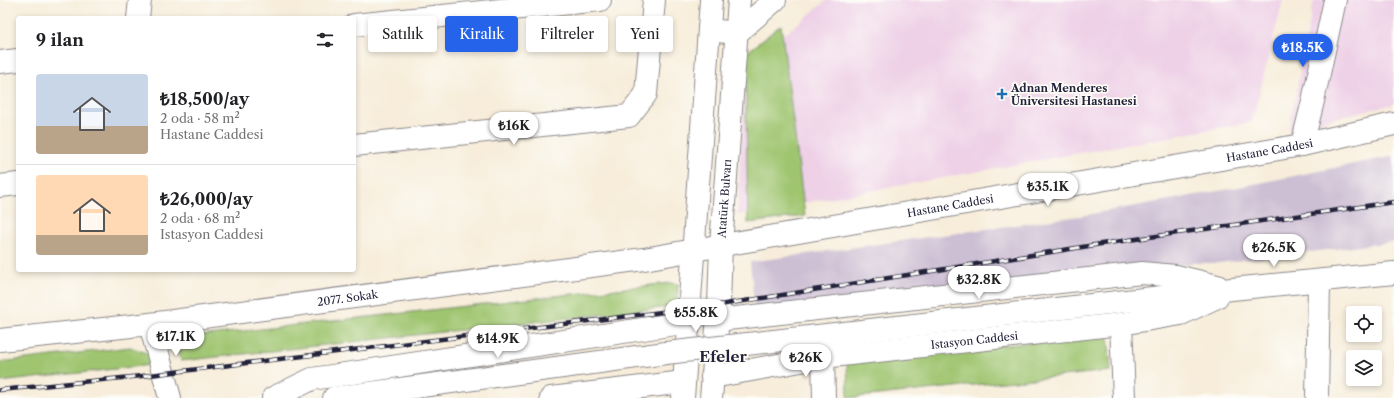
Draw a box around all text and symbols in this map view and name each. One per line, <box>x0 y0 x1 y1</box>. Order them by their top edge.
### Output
chip: Satılık <box>368 16 437 52</box>
chip: Kiralık <box>445 16 518 52</box>
chip: Filtreler <box>526 16 608 52</box>
chip: Yeni <box>616 16 673 52</box>
icon: filters <box>314 29 336 51</box>
text: 9 ilan <box>36 30 84 50</box>
pin: ₺18.5K <box>1270 34 1336 68</box>
text: ₺18.5K <box>1282 39 1324 55</box>
place label: Adnan Menderes Üniversitesi Hastanesi <box>1010 81 1137 108</box>
marker: Adnan Menderes Üniversitesi Hastanesi <box>996 88 1008 100</box>
text: ₺18,500/ay <box>160 89 249 109</box>
icon: home <box>68 90 116 138</box>
text: 2 oda · 58 m² <box>160 110 240 126</box>
pin: ₺16K <box>490 112 538 146</box>
text: ₺16K <box>498 117 530 133</box>
text: Hastane Caddesi <box>160 126 263 142</box>
street label: Hastane Caddesi <box>1225 136 1315 165</box>
street label: Atatürk Bulvarı <box>714 158 734 239</box>
pin: ₺35.1K <box>1015 173 1081 207</box>
text: ₺35.1K <box>1027 178 1069 194</box>
text: ₺26,000/ay <box>160 189 253 209</box>
icon: home <box>68 191 116 239</box>
street label: Hastane Caddesi <box>906 191 995 220</box>
text: 2 oda · 68 m² <box>160 210 240 226</box>
text: Istasyon Caddesi <box>160 226 264 242</box>
pin: ₺26.5K <box>1241 234 1307 268</box>
text: ₺26.5K <box>1252 239 1296 255</box>
pin: ₺32.8K <box>946 266 1012 300</box>
text: ₺32.8K <box>957 271 1001 287</box>
street label: 2077. Sokak <box>316 287 379 309</box>
pin: ₺55.8K <box>663 299 729 333</box>
text: ₺55.8K <box>674 304 718 320</box>
map controls <box>1346 306 1382 386</box>
button: locate <box>1346 306 1382 342</box>
pin: ₺17.1K <box>143 323 209 357</box>
pin: ₺14.9K <box>465 325 531 359</box>
text: ₺17.1K <box>156 328 196 344</box>
street label: Istasyon Caddesi <box>930 328 1019 352</box>
text: ₺14.9K <box>477 330 519 346</box>
pin: ₺26K <box>782 344 830 378</box>
district label: Efeler <box>699 347 747 366</box>
text: ₺26K <box>789 349 823 365</box>
button: layers <box>1346 350 1382 386</box>

